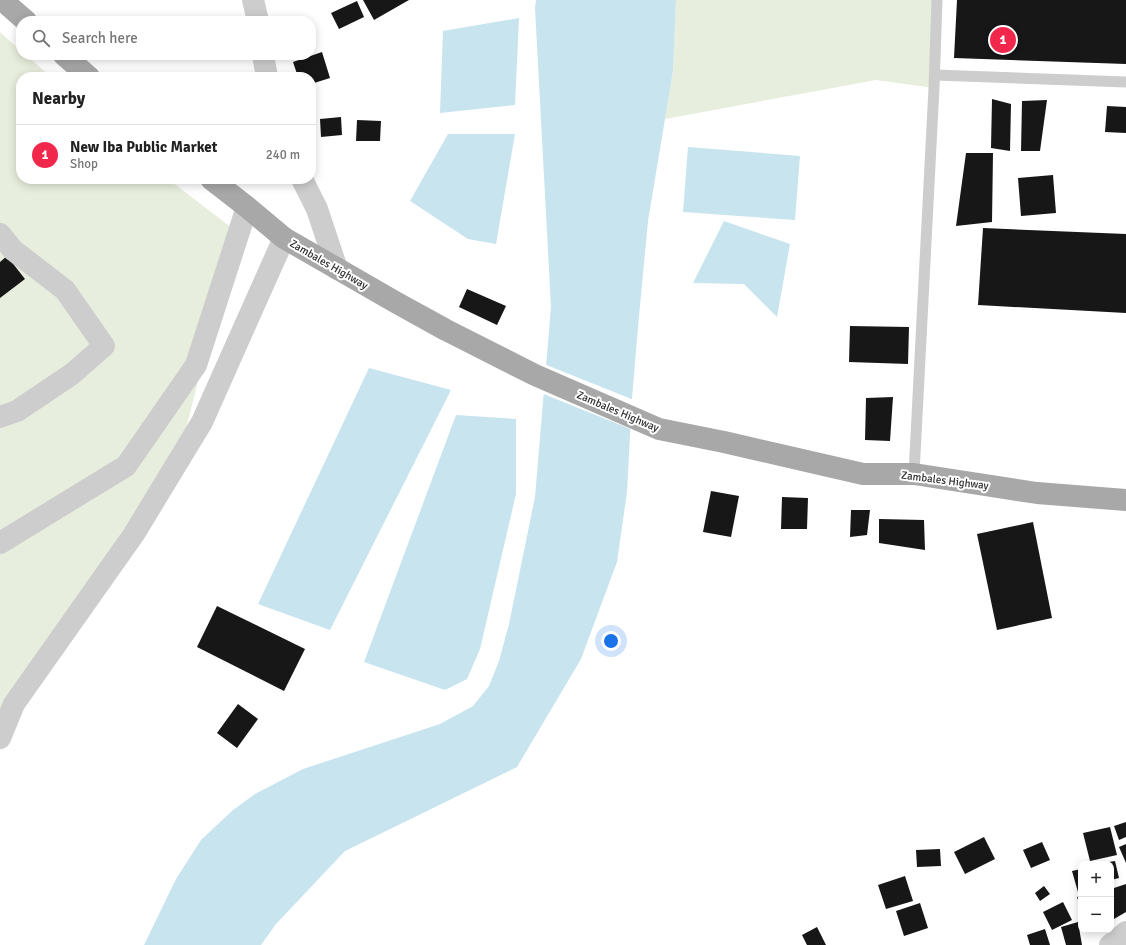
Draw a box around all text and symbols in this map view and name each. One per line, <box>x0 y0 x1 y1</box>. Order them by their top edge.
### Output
search box <box>16 16 316 60</box>
pin: 1 <box>990 25 1016 55</box>
icon: search <box>30 27 52 49</box>
text: Search here <box>62 29 138 47</box>
text: Nearby <box>32 88 85 109</box>
text: New Iba Public Market <box>70 138 217 156</box>
text: 1 <box>41 147 49 163</box>
text: 240 m <box>266 147 300 163</box>
text: Shop <box>70 156 98 172</box>
street label: Zambales Highway <box>287 237 371 292</box>
street label: Zambales Highway <box>575 388 662 435</box>
street label: Zambales Highway <box>900 469 990 492</box>
your location <box>601 631 621 651</box>
map controls <box>1078 861 1114 933</box>
button: + <box>1078 861 1114 897</box>
button: − <box>1078 897 1114 933</box>

